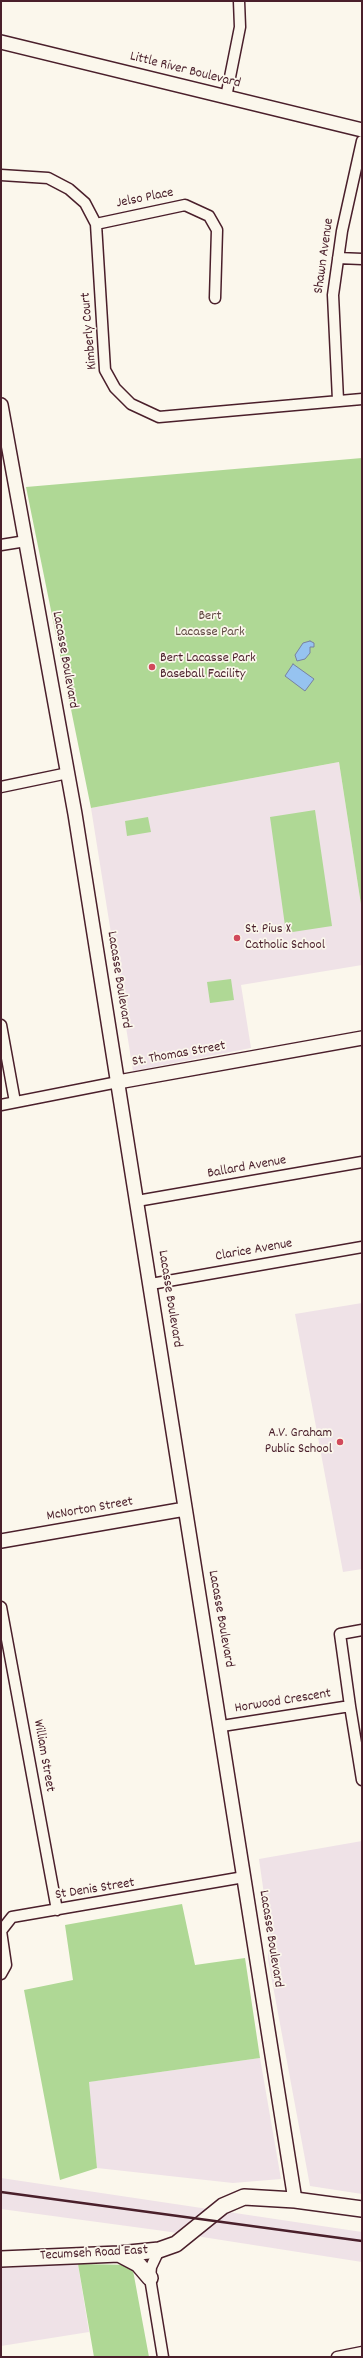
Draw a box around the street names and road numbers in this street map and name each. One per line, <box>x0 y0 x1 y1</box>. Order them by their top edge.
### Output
street label: Little River Boulevard <box>128 49 242 93</box>
street label: Jelso Place <box>115 185 175 213</box>
street label: Shawn Avenue <box>311 217 339 295</box>
street label: Kimberly Court <box>78 292 102 370</box>
street label: Lacasse Boulevard <box>47 610 81 710</box>
street label: Lacasse Boulevard <box>102 930 134 1030</box>
street label: St. Thomas Street <box>131 1039 227 1071</box>
street label: Ballard Avenue <box>206 1153 288 1183</box>
street label: Clarice Avenue <box>214 1236 294 1266</box>
street label: Lacasse Boulevard <box>153 1249 185 1349</box>
street label: McNorton Street <box>46 1494 134 1526</box>
street label: Lacasse Boulevard <box>203 1569 237 1669</box>
street label: Horwood Crescent <box>234 1686 332 1718</box>
street label: William Street <box>28 1718 58 1794</box>
street label: St Denis Street <box>54 1875 136 1905</box>
street label: Lacasse Boulevard <box>254 1889 286 1989</box>
street label: Tecumseh Road East <box>40 2243 148 2265</box>

